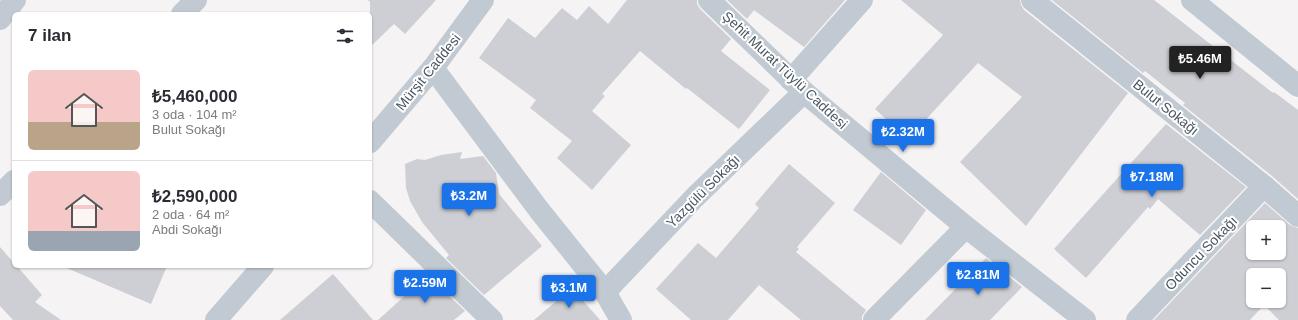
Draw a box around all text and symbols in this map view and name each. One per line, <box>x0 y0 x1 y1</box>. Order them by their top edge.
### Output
street label: Şehit Murat Tüylü Caddesi <box>719 8 851 132</box>
icon: filters <box>334 25 356 47</box>
text: 7 ilan <box>28 26 71 45</box>
street label: Mürşit Caddesi <box>392 31 464 113</box>
pin: ₺5.46M <box>1167 46 1233 80</box>
text: ₺5.46M <box>1178 51 1222 66</box>
street label: Bulut Sokağı <box>1130 76 1202 138</box>
icon: home <box>60 86 108 134</box>
text: ₺5,460,000 <box>152 87 237 106</box>
text: 3 oda · 104 m² <box>152 107 237 122</box>
pin: ₺2.32M <box>870 119 936 153</box>
text: Bulut Sokağı <box>152 122 226 137</box>
text: ₺2.32M <box>881 124 925 139</box>
street label: Yazgülü Sokağı <box>663 151 743 231</box>
pin: ₺7.18M <box>1119 164 1185 198</box>
text: ₺7.18M <box>1130 169 1174 184</box>
pin: ₺3.2M <box>441 183 497 217</box>
icon: home <box>60 187 108 235</box>
text: ₺2,590,000 <box>152 187 237 206</box>
text: ₺3.2M <box>451 188 487 203</box>
text: 2 oda · 64 m² <box>152 207 229 222</box>
street label: Oduncu Sokağı <box>1162 213 1240 293</box>
map controls <box>1246 220 1286 308</box>
button: + <box>1246 220 1286 260</box>
text: Abdi Sokağı <box>152 222 222 237</box>
pin: ₺2.81M <box>945 262 1011 296</box>
text: ₺2.81M <box>956 267 1000 282</box>
button: − <box>1246 268 1286 308</box>
pin: ₺2.59M <box>392 270 458 304</box>
text: ₺2.59M <box>403 275 447 290</box>
pin: ₺3.1M <box>541 275 597 309</box>
text: ₺3.1M <box>551 280 587 295</box>

